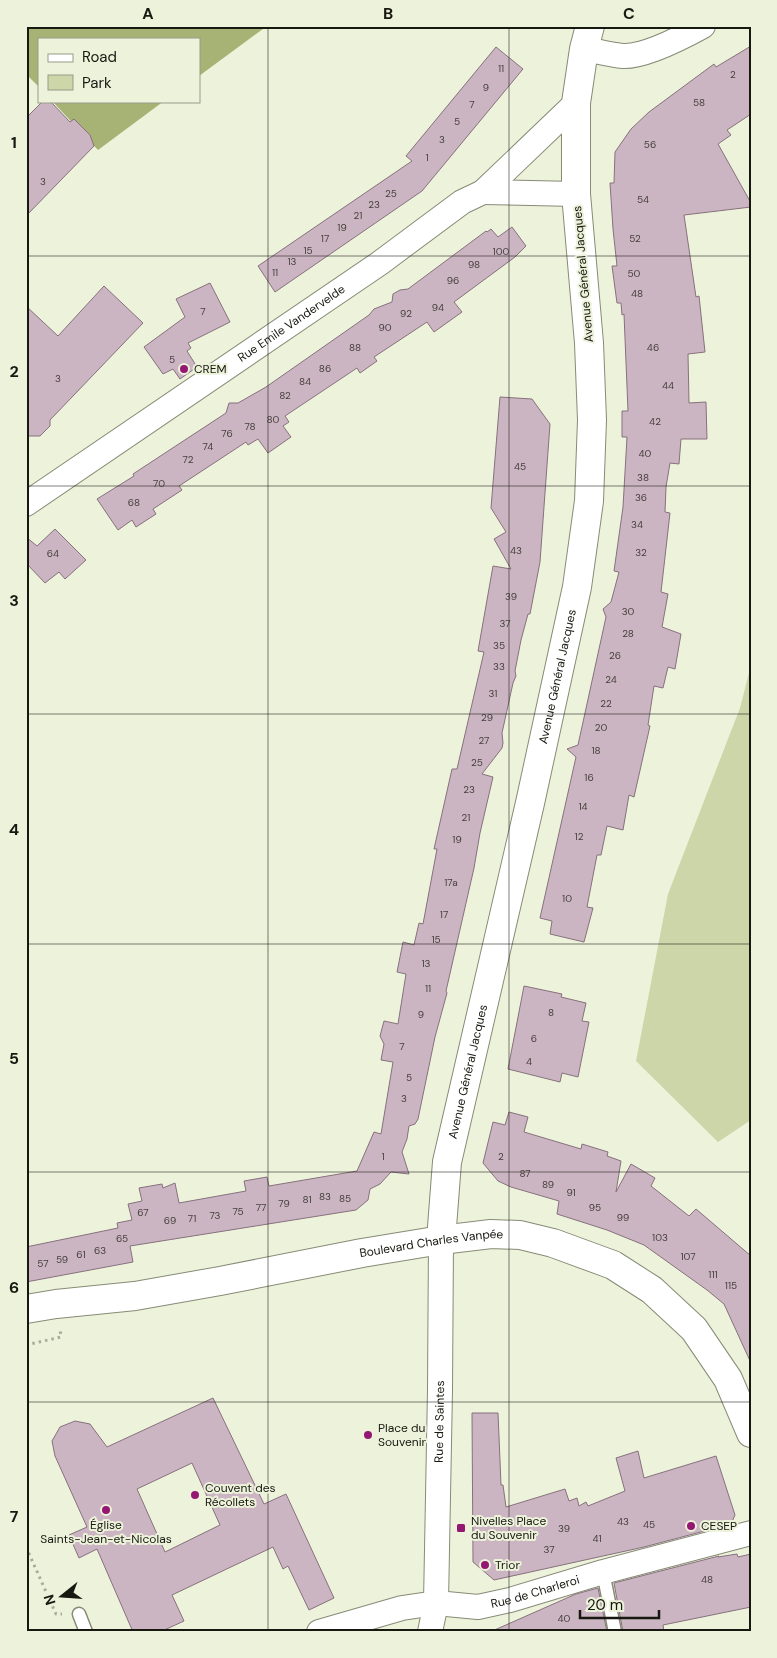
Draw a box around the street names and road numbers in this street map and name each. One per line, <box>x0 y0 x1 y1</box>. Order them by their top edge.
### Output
street label: Avenue Général Jacques <box>569 205 597 343</box>
street label: Rue Emile Vandervelde <box>234 281 348 366</box>
street label: Avenue Général Jacques <box>535 608 580 745</box>
street label: Avenue Général Jacques <box>445 1003 491 1140</box>
street label: Boulevard Charles Vanpée <box>358 1226 504 1261</box>
street label: Rue de Saintes <box>431 1380 448 1463</box>
street label: Rue de Charleroi <box>489 1571 582 1612</box>

